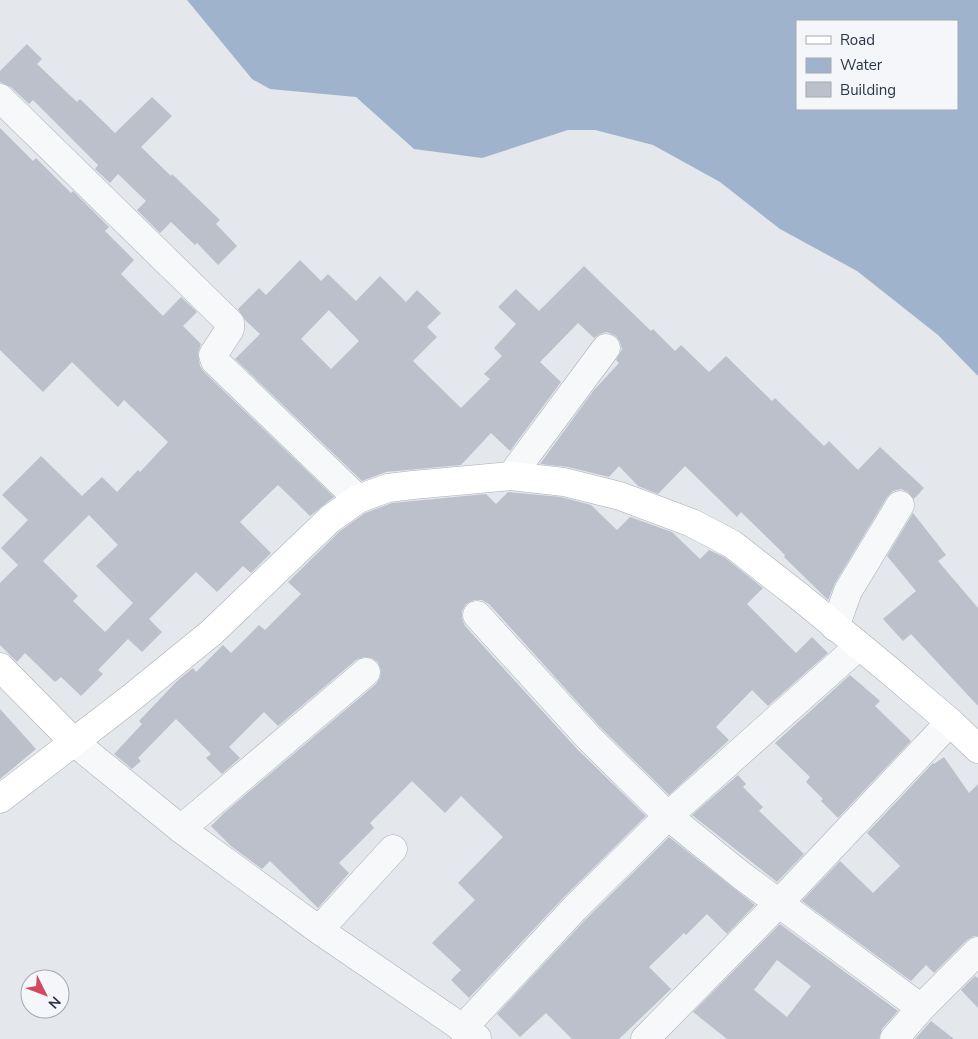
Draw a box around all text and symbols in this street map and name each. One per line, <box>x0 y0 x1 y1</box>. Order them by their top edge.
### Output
legend <box>796 20 958 110</box>
text: Road <box>840 30 875 50</box>
text: Water <box>840 55 883 75</box>
text: Building <box>840 80 896 100</box>
north arrow <box>20 969 70 1019</box>
text: N <box>44 992 65 1013</box>

